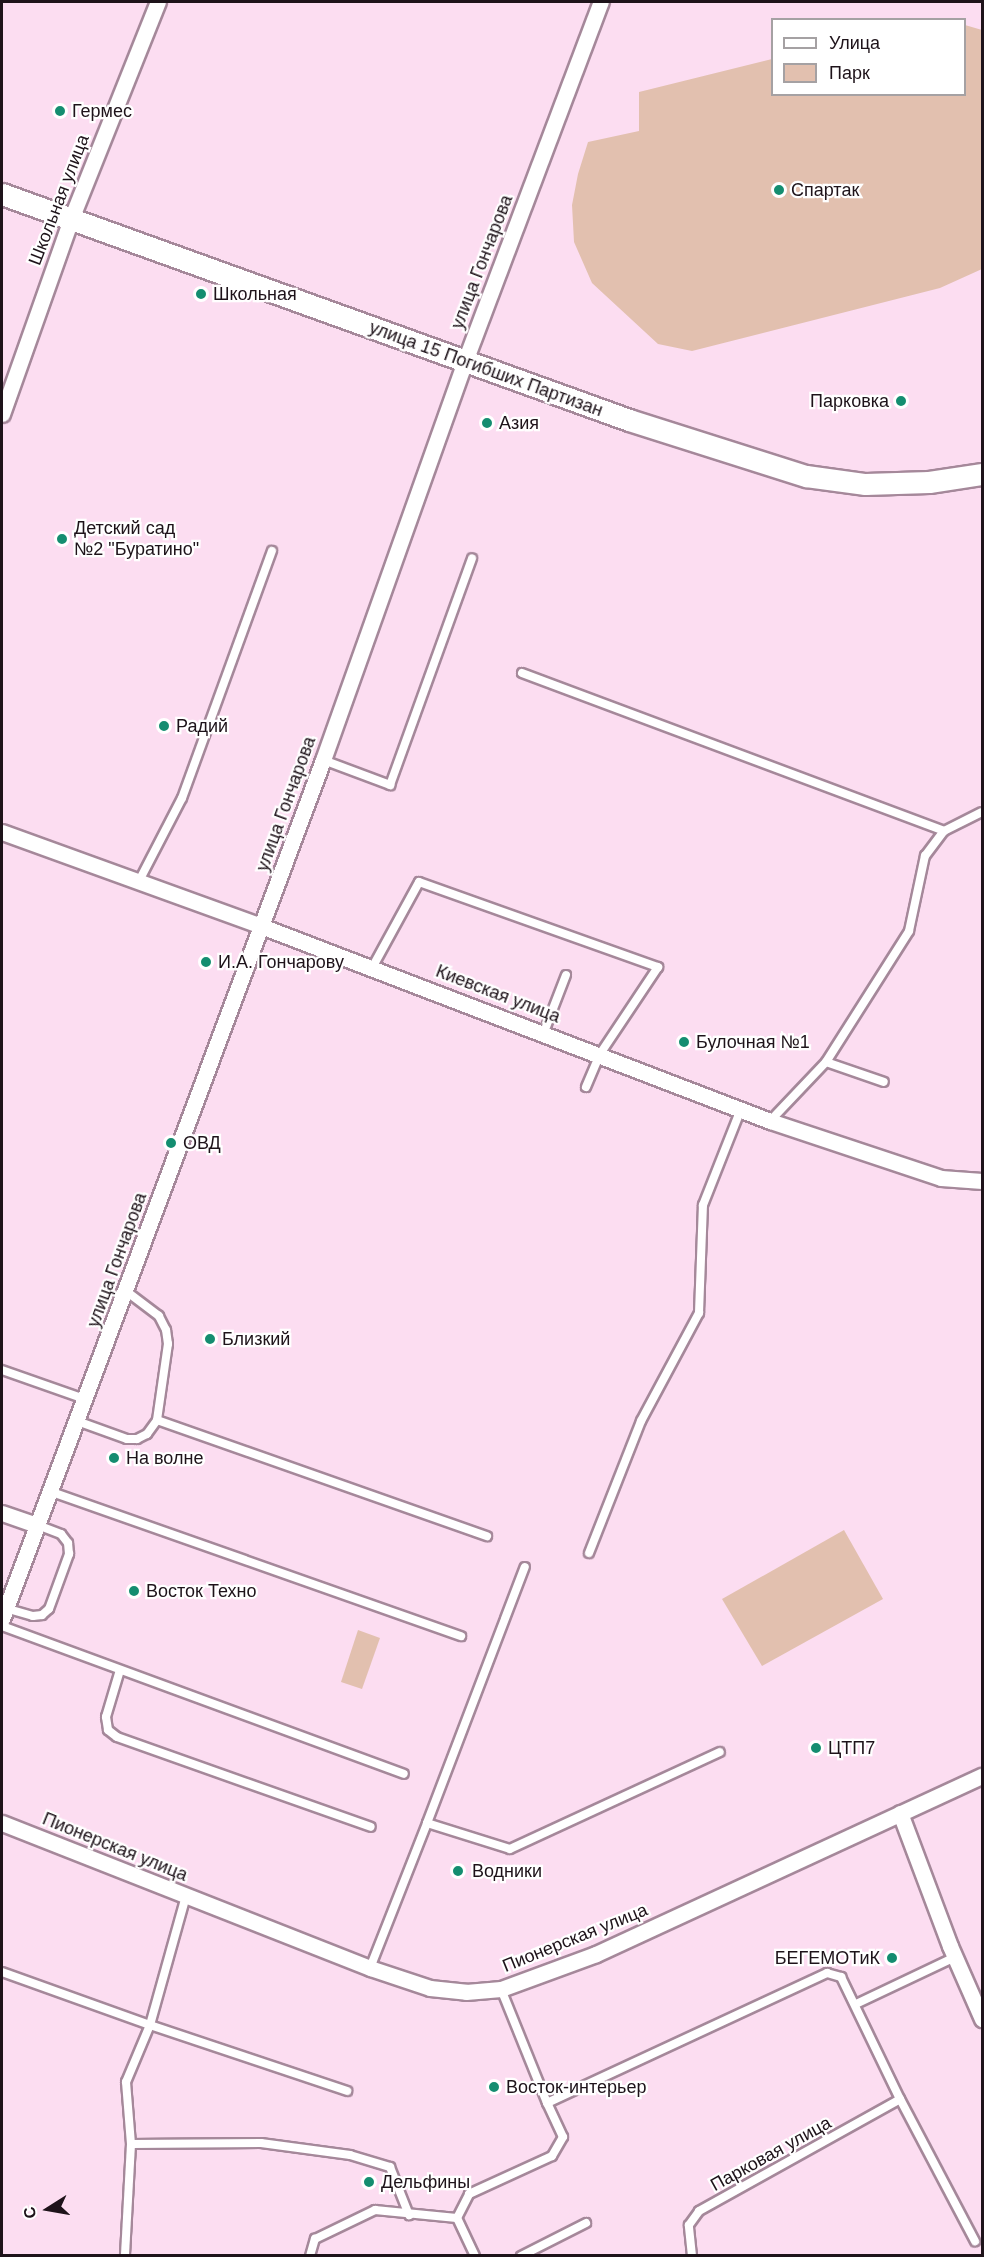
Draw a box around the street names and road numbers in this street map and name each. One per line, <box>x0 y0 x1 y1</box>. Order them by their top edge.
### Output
street label: Школьная улица <box>24 132 94 268</box>
street label: улица Гончарова <box>447 192 517 332</box>
street label: улица 15 Погибших Партизан <box>366 317 606 421</box>
street label: улица Гончарова <box>252 734 320 874</box>
street label: Киевская улица <box>433 960 563 1028</box>
street label: улица Гончарова <box>83 1190 151 1330</box>
street label: Пионерская улица <box>39 1808 191 1886</box>
street label: Пионерская улица <box>499 1899 651 1977</box>
street label: Парковая улица <box>707 2112 835 2196</box>

